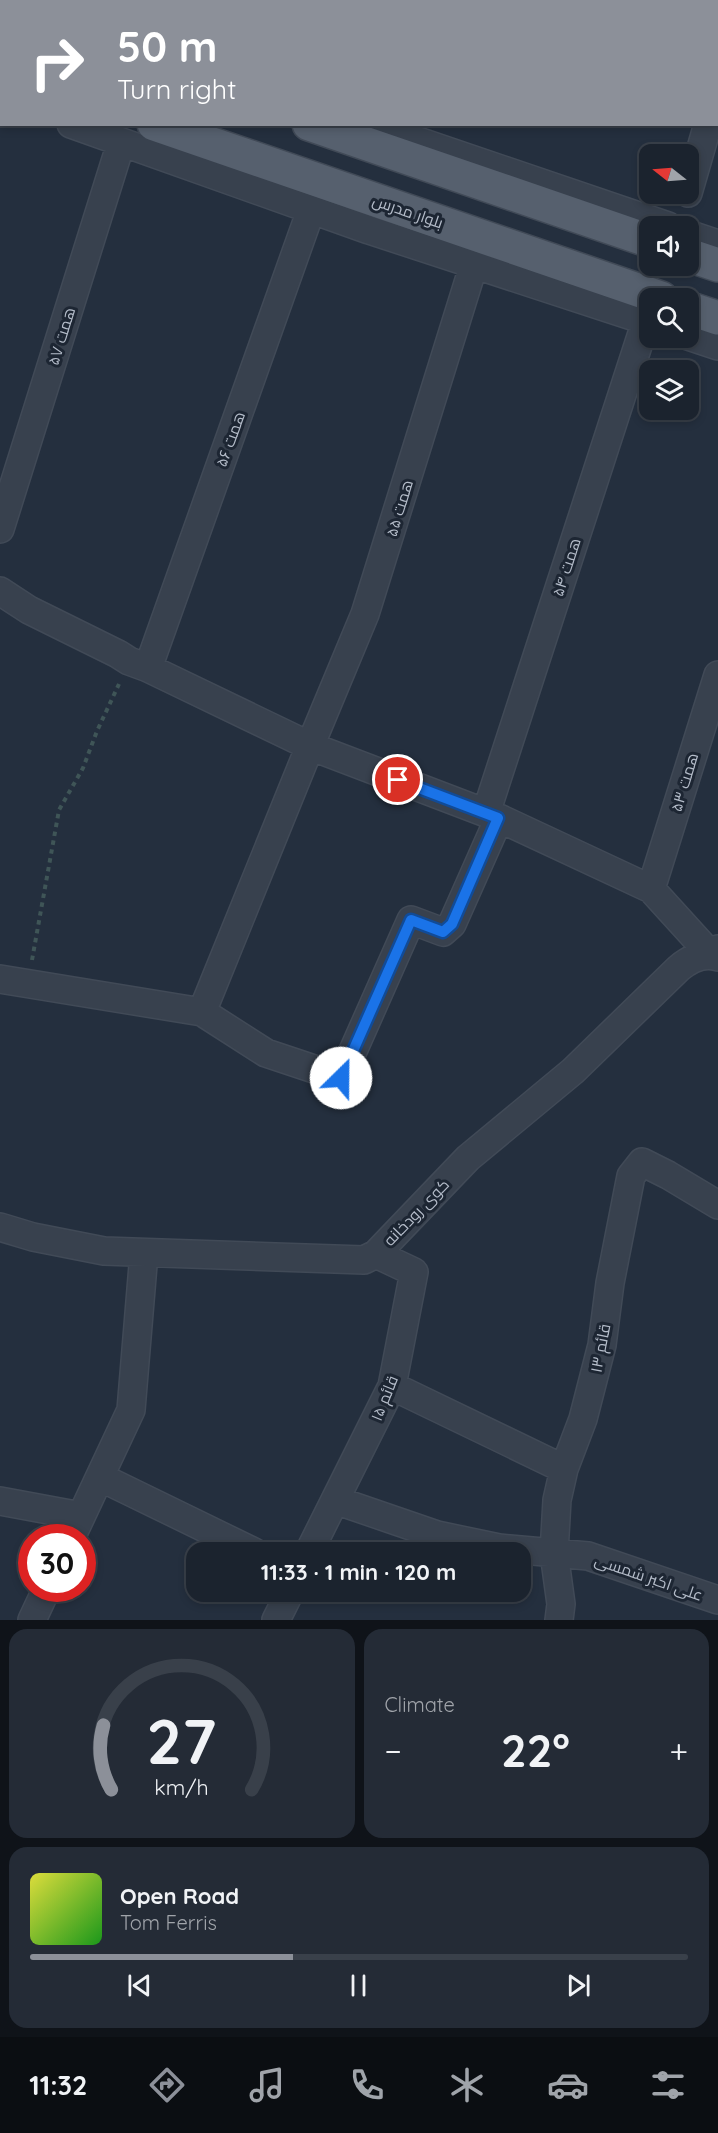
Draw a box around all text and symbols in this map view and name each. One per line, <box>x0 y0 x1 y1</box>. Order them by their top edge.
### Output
text: 50 m <box>117 20 217 73</box>
icon: right <box>18 24 96 102</box>
text: Turn right <box>117 72 236 106</box>
north arrow <box>639 144 699 204</box>
map controls <box>639 144 699 420</box>
street label: بلوار مدرس <box>370 190 446 233</box>
button: sound <box>639 216 699 276</box>
button: search <box>639 288 699 348</box>
street label: همت ۵۷ <box>43 305 79 367</box>
button: layers <box>639 360 699 420</box>
street label: همت ۵۶ <box>211 409 249 469</box>
street label: همت ۵۵ <box>381 477 417 539</box>
street label: همت ۵۴ <box>547 535 585 599</box>
street label: همت ۵۳ <box>666 750 702 814</box>
pin <box>372 754 423 805</box>
icon: arrive <box>381 763 414 796</box>
position arrow <box>309 1046 373 1110</box>
street label: کوی رودخانه <box>379 1174 454 1250</box>
street label: قائم ۱۳ <box>585 1322 616 1375</box>
street label: قائم ۱۵ <box>366 1372 404 1424</box>
speed limit sign: 30 <box>18 1524 96 1602</box>
street label: علی اکبر شمسی <box>592 1549 706 1606</box>
text: 11:33 · 1 min · 120 m <box>261 1558 456 1586</box>
text: Climate <box>385 1692 455 1717</box>
text: 27 <box>147 1702 217 1780</box>
text: 22° <box>501 1722 570 1778</box>
text: − <box>385 1730 402 1771</box>
text: + <box>669 1730 688 1771</box>
text: km/h <box>155 1775 209 1801</box>
text: Open Road <box>120 1882 239 1910</box>
text: Tom Ferris <box>120 1910 217 1935</box>
icon: previous <box>123 1969 156 2002</box>
icon: pause <box>342 1969 375 2002</box>
icon: next <box>562 1969 595 2002</box>
icon: directions <box>146 2064 188 2106</box>
icon: music <box>246 2064 288 2106</box>
icon: phone <box>346 2064 388 2106</box>
icon: climate <box>446 2064 488 2106</box>
icon: car <box>547 2064 589 2106</box>
icon: filters <box>647 2064 689 2106</box>
text: 11:32 <box>29 2068 87 2102</box>

